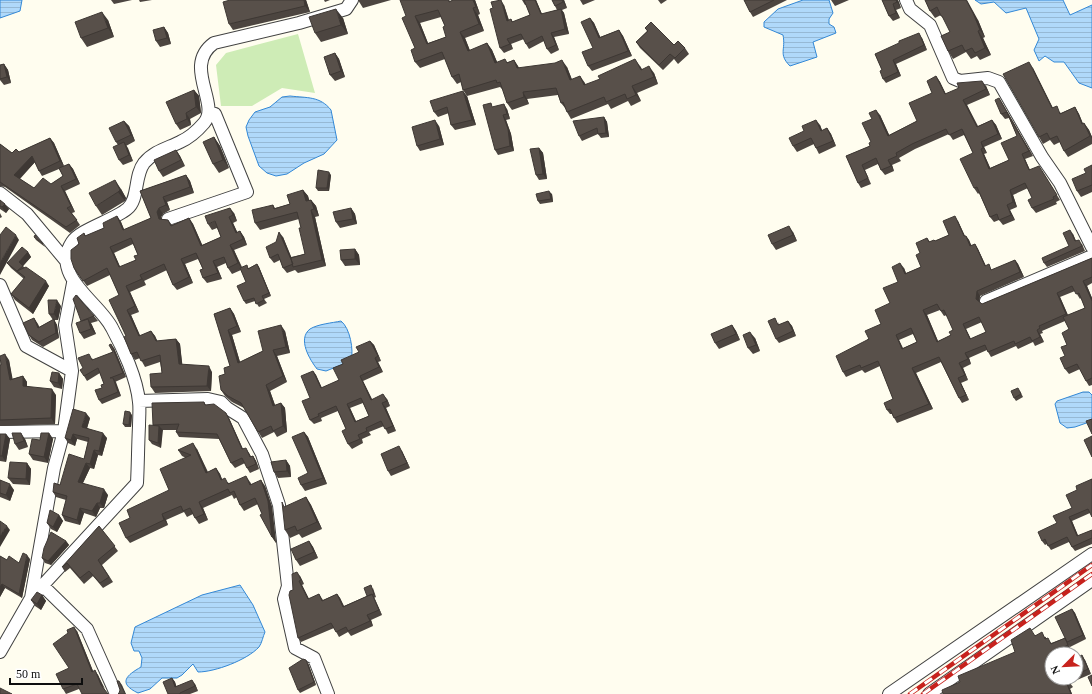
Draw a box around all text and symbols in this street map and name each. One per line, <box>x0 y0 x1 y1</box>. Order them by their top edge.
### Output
north arrow <box>1044 646 1084 686</box>
scale bar <box>10 660 82 686</box>
text: N <box>1048 664 1062 676</box>
text: 50 m <box>16 667 41 681</box>

